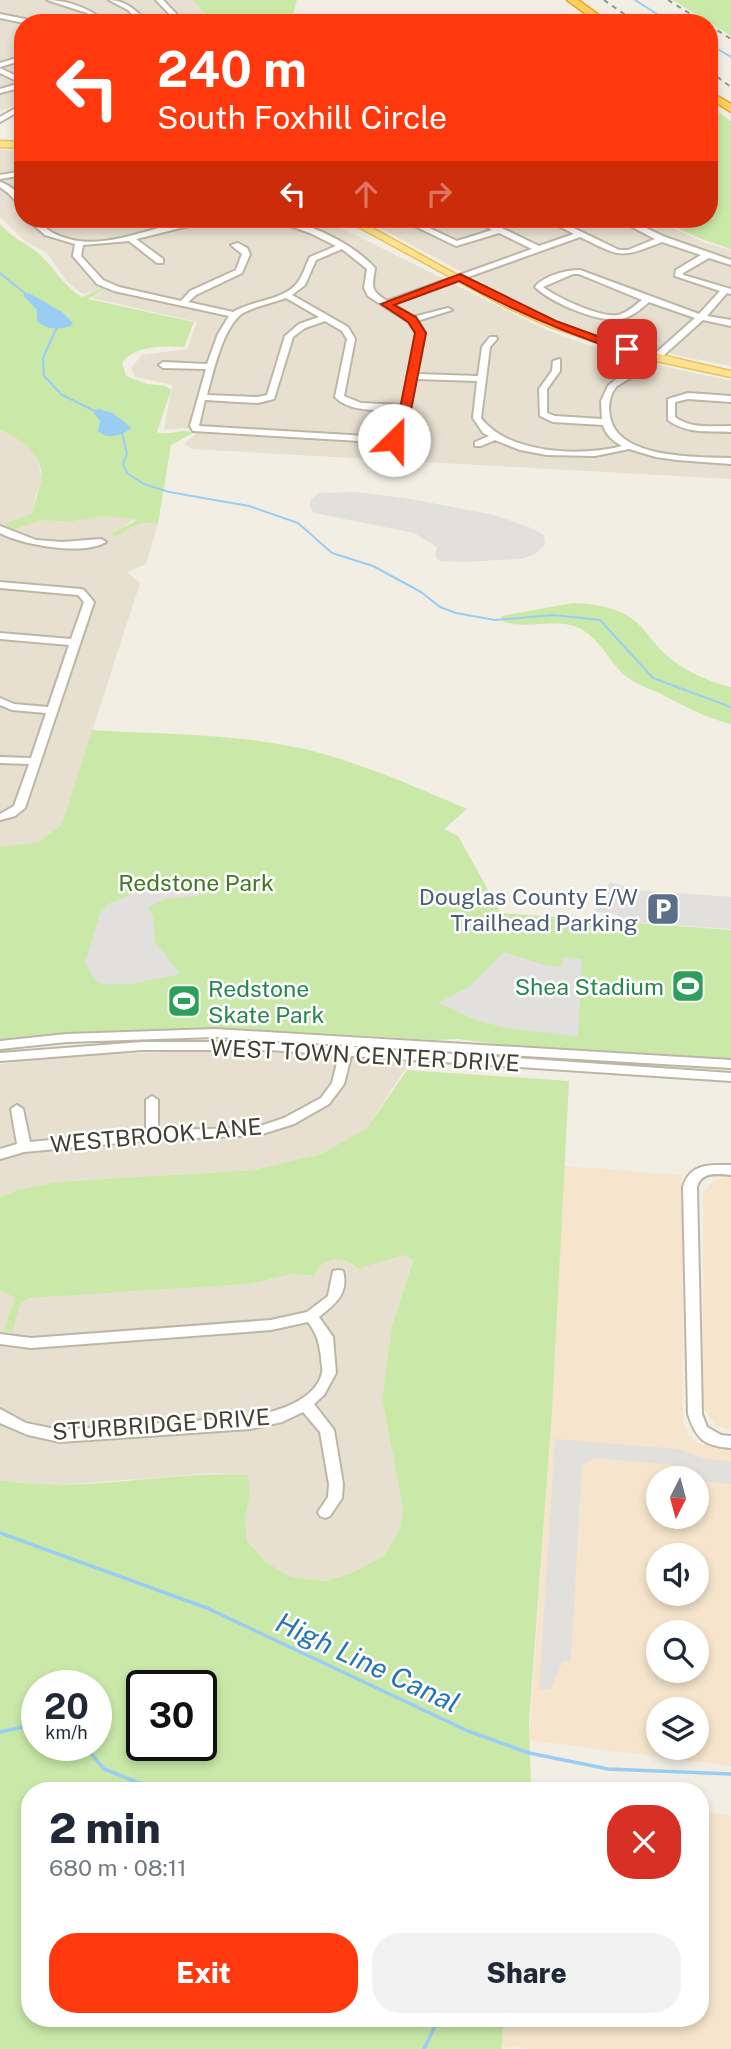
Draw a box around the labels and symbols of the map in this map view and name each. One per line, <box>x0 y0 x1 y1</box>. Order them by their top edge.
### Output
pin <box>597 319 657 379</box>
position arrow <box>357 403 431 477</box>
park label: Redstone Park <box>118 869 274 896</box>
place label: Douglas County E/W Trailhead Parking <box>419 883 638 936</box>
parking icon: Douglas County E/W Trailhead Parking <box>644 890 682 928</box>
sports icon: Shea Stadium <box>669 967 707 1005</box>
place label: Shea Stadium <box>515 973 664 1000</box>
place label: Redstone Skate Park <box>208 975 324 1028</box>
sports icon: Redstone Skate Park <box>165 982 203 1020</box>
street label: WEST TOWN CENTER DRIVE <box>209 1033 521 1077</box>
street label: WESTBROOK LANE <box>49 1112 263 1158</box>
street label: STURBRIDGE DRIVE <box>51 1403 271 1445</box>
north arrow <box>646 1466 709 1530</box>
water label: High Line Canal <box>271 1605 465 1719</box>
speed limit sign: 30 <box>126 1670 217 1761</box>

